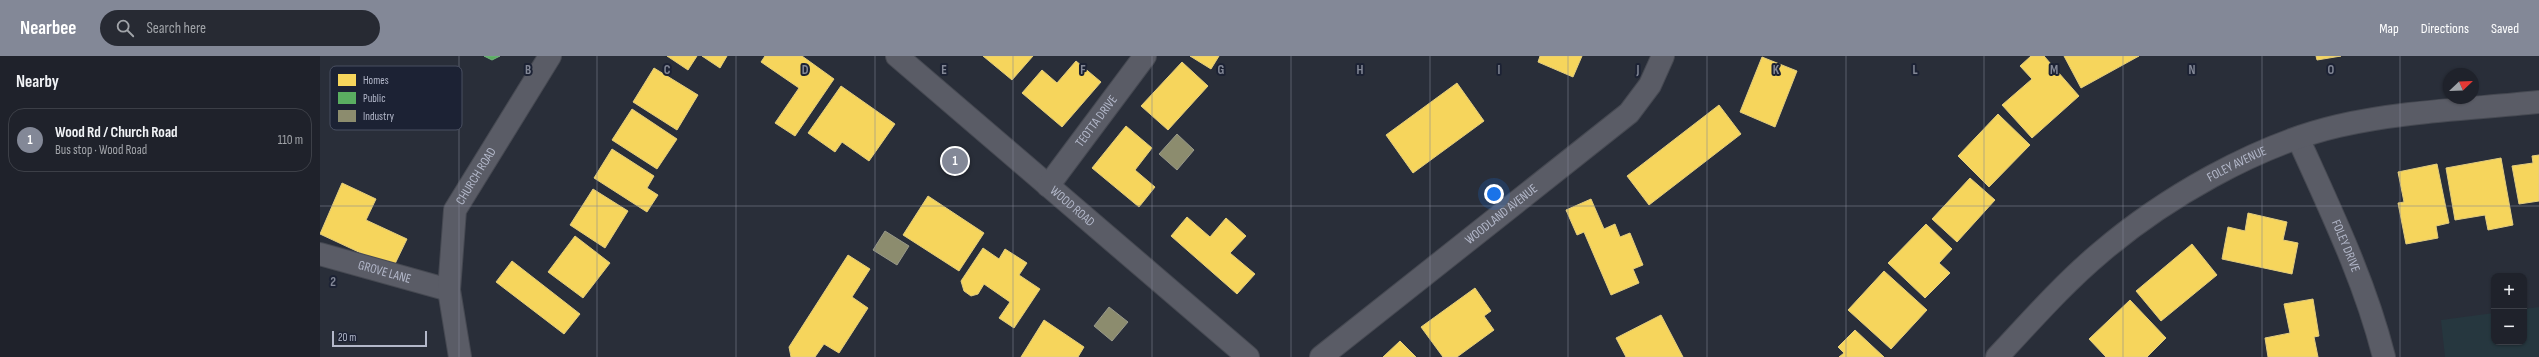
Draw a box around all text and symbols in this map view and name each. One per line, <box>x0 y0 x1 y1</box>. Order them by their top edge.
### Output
search box <box>100 10 380 46</box>
text: Nearbee <box>20 17 76 40</box>
icon: search <box>114 17 136 39</box>
text: Search here <box>146 19 206 38</box>
text: Map <box>2379 20 2399 37</box>
text: Directions <box>2421 20 2469 37</box>
text: Saved <box>2491 20 2519 37</box>
text: B <box>525 62 531 78</box>
text: C <box>664 62 671 78</box>
text: D <box>802 62 809 78</box>
text: E <box>941 62 947 78</box>
text: F <box>1080 62 1086 78</box>
text: G <box>1218 62 1225 78</box>
text: H <box>1357 62 1364 78</box>
text: I <box>1498 62 1501 78</box>
text: J <box>1636 62 1640 78</box>
text: K <box>1773 62 1780 78</box>
text: L <box>1912 62 1918 78</box>
text: M <box>2050 62 2058 78</box>
text: N <box>2189 62 2196 78</box>
text: O <box>2328 62 2335 78</box>
legend <box>330 66 462 130</box>
north arrow <box>2443 68 2479 104</box>
text: Nearby <box>16 72 59 92</box>
text: Homes <box>363 74 389 87</box>
text: Public <box>363 92 386 105</box>
street label: TEOTTA DRIVE <box>1072 92 1121 150</box>
text: Industry <box>363 110 395 123</box>
text: Wood Rd / Church Road <box>55 123 178 142</box>
text: 1 <box>27 132 33 148</box>
text: 110 m <box>278 132 303 148</box>
text: Bus stop · Wood Road <box>55 142 147 158</box>
street label: FOLEY AVENUE <box>2204 143 2269 185</box>
street label: CHURCH ROAD <box>452 144 500 208</box>
pin: 1 <box>942 146 968 176</box>
street label: WOODLAND AVENUE <box>1462 181 1541 248</box>
street label: WOOD ROAD <box>1047 183 1098 230</box>
your location <box>1484 184 1504 204</box>
street label: FOLEY DRIVE <box>2328 217 2364 274</box>
street label: GROVE LANE <box>356 257 413 287</box>
map controls <box>2491 273 2527 345</box>
button: + <box>2491 273 2527 309</box>
text: 2 <box>330 274 336 290</box>
button: − <box>2491 309 2527 345</box>
scale bar <box>332 329 427 348</box>
text: 20 m <box>338 331 356 344</box>

